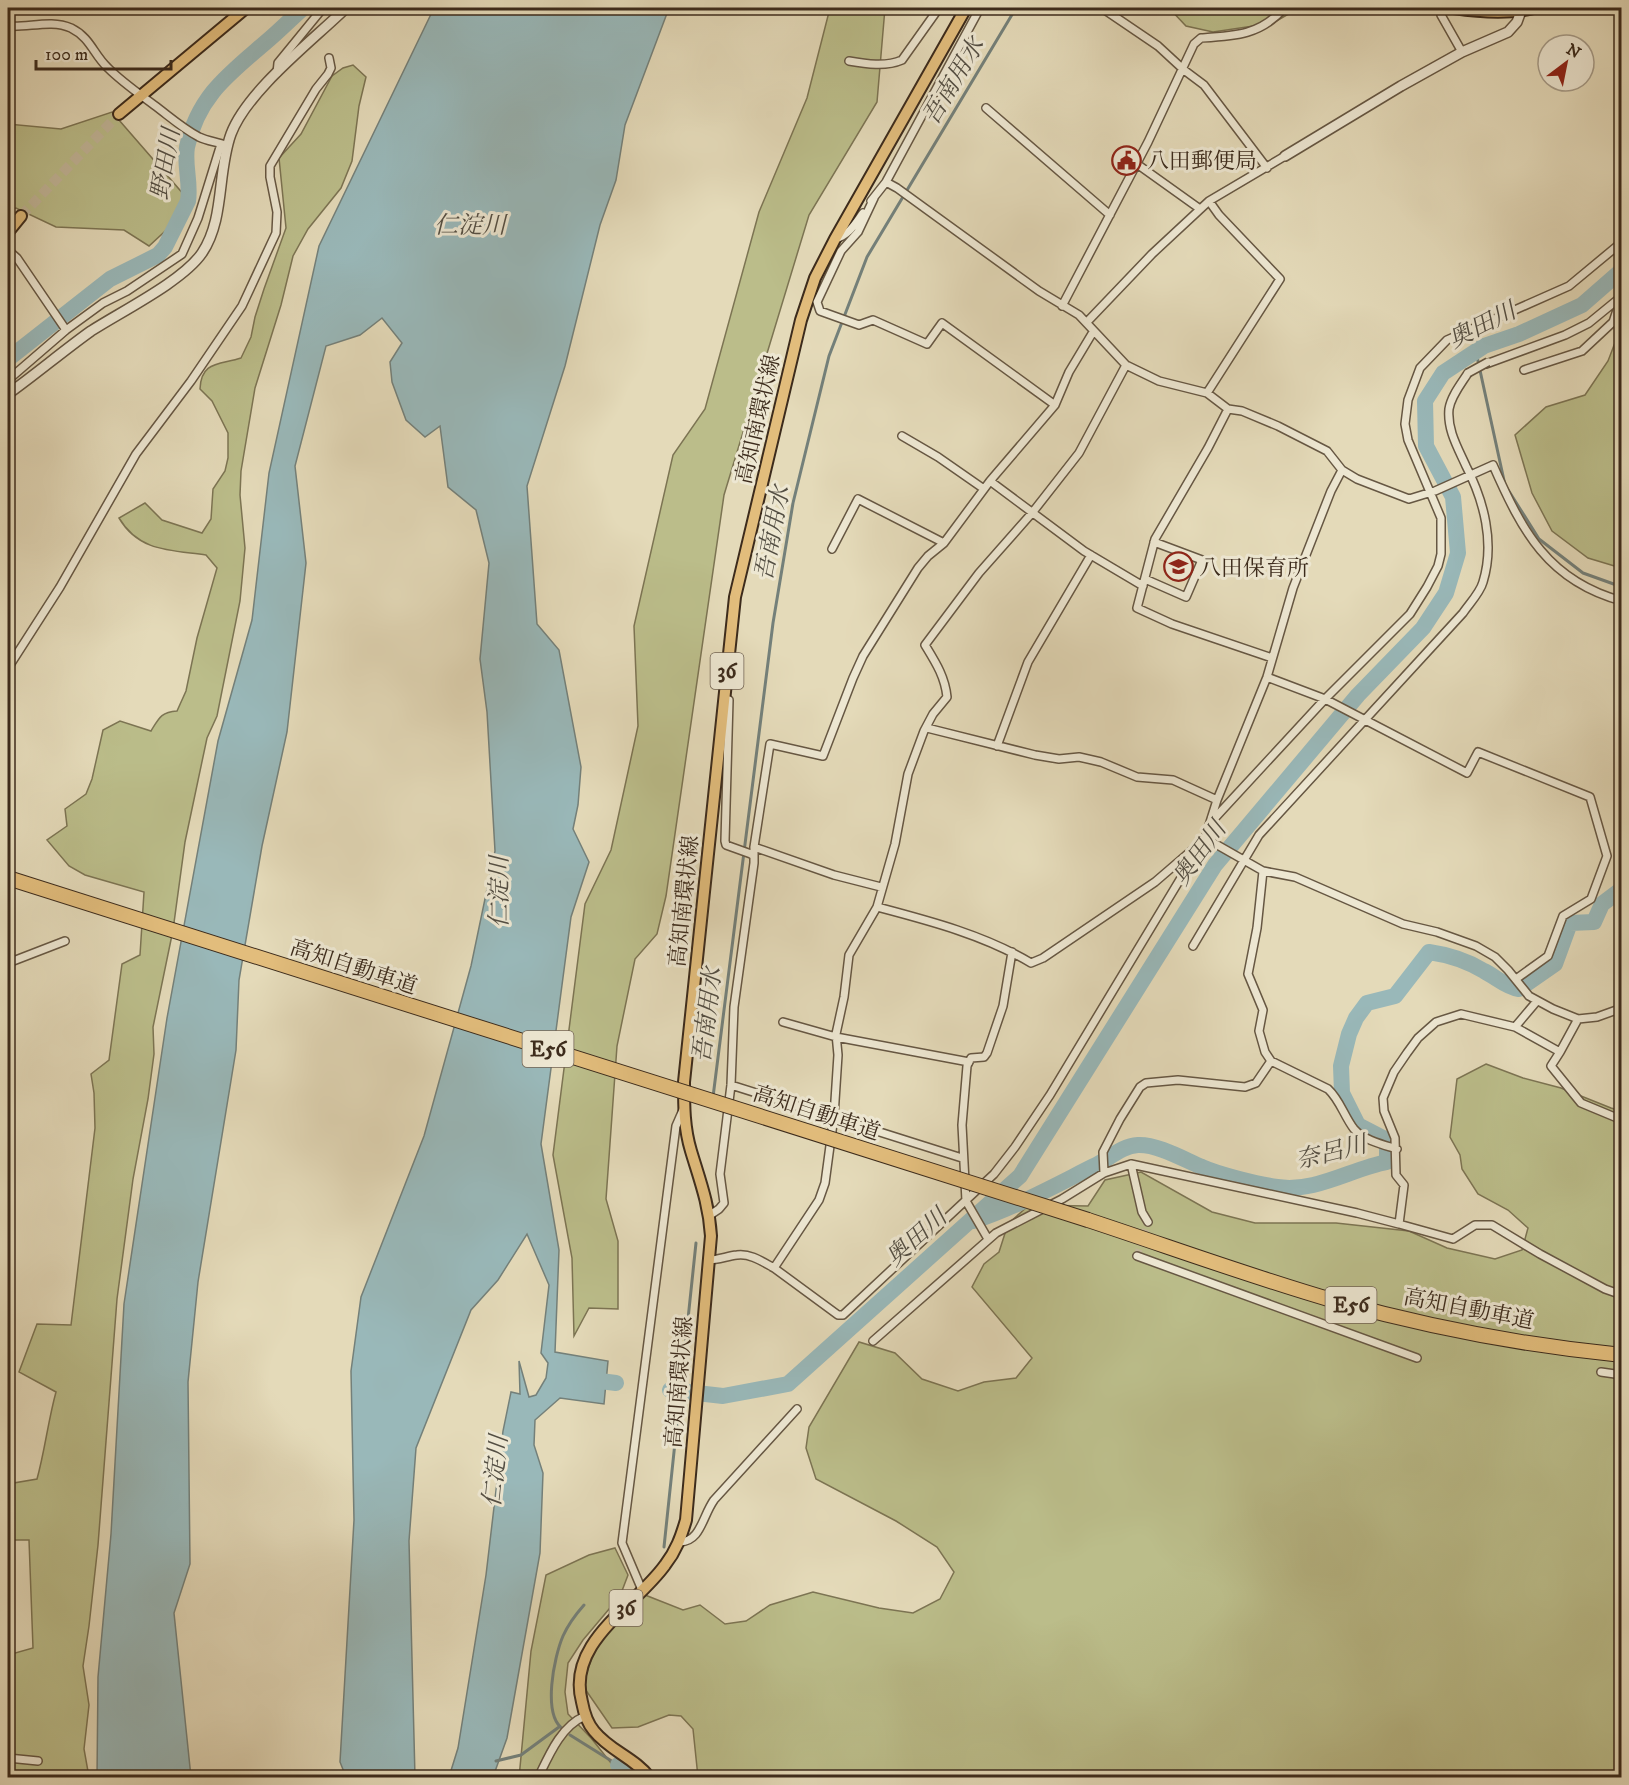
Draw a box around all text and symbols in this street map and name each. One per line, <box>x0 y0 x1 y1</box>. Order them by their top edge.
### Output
water label: 吾南用水 <box>916 31 992 130</box>
scale bar <box>36 33 171 71</box>
north arrow <box>1536 33 1596 93</box>
text: N <box>1563 39 1584 63</box>
text: 100 m <box>45 44 88 66</box>
water label: 野田川 <box>145 123 188 202</box>
public building icon: 八田郵便局 <box>1110 144 1142 176</box>
place label: 八田郵便局 <box>1147 148 1257 175</box>
water label: 仁淀川 <box>434 211 509 241</box>
water label: 奥田川 <box>1444 295 1524 356</box>
street label: 高知南環状線 <box>730 352 786 487</box>
water label: 吾南用水 <box>749 481 797 583</box>
school or university icon: 八田保育所 <box>1162 551 1194 583</box>
place label: 八田保育所 <box>1199 555 1309 582</box>
road number: 36 <box>710 653 744 689</box>
water label: 奥田川 <box>1167 813 1235 892</box>
street label: 高知南環状線 <box>664 834 705 968</box>
water label: 仁淀川 <box>485 853 515 928</box>
street label: 高知自動車道 <box>287 934 420 1001</box>
water label: 吾南用水 <box>687 964 729 1065</box>
road number: E56 <box>522 1031 574 1067</box>
street label: 高知自動車道 <box>750 1080 883 1147</box>
water label: 奈呂川 <box>1293 1129 1373 1176</box>
water label: 奥田川 <box>880 1200 956 1273</box>
street label: 高知自動車道 <box>1401 1284 1536 1335</box>
road number: E56 <box>1326 1287 1376 1323</box>
street label: 高知南環状線 <box>660 1315 699 1449</box>
water label: 仁淀川 <box>477 1431 515 1508</box>
road number: 36 <box>610 1590 642 1626</box>

